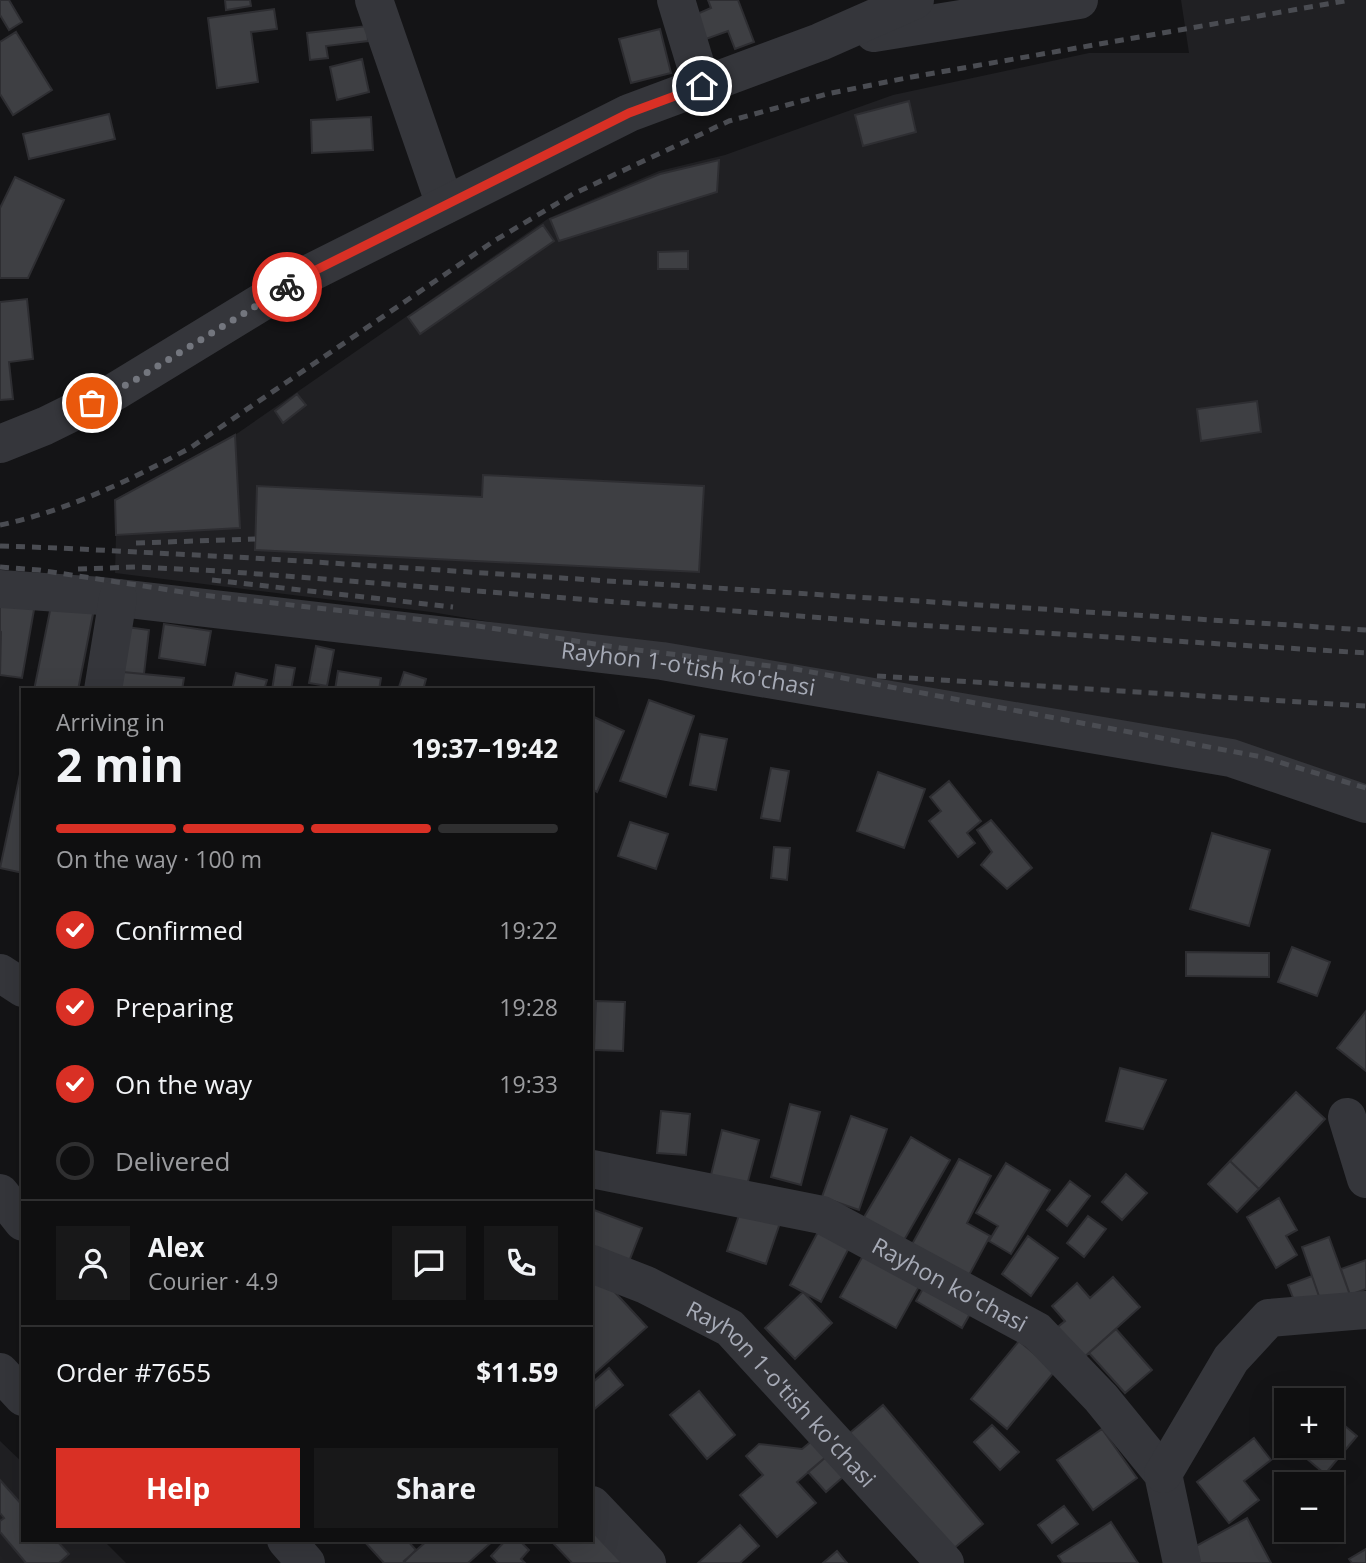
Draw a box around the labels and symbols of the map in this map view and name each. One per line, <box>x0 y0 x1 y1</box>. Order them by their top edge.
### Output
pin <box>672 56 732 116</box>
courier <box>252 252 322 322</box>
pin <box>62 373 122 433</box>
street label: Rayhon 1-o'tish ko'chasi <box>559 633 818 703</box>
street label: Rayhon ko'chasi <box>867 1229 1033 1339</box>
street label: Rayhon 1-o'tish ko'chasi <box>681 1292 884 1494</box>

